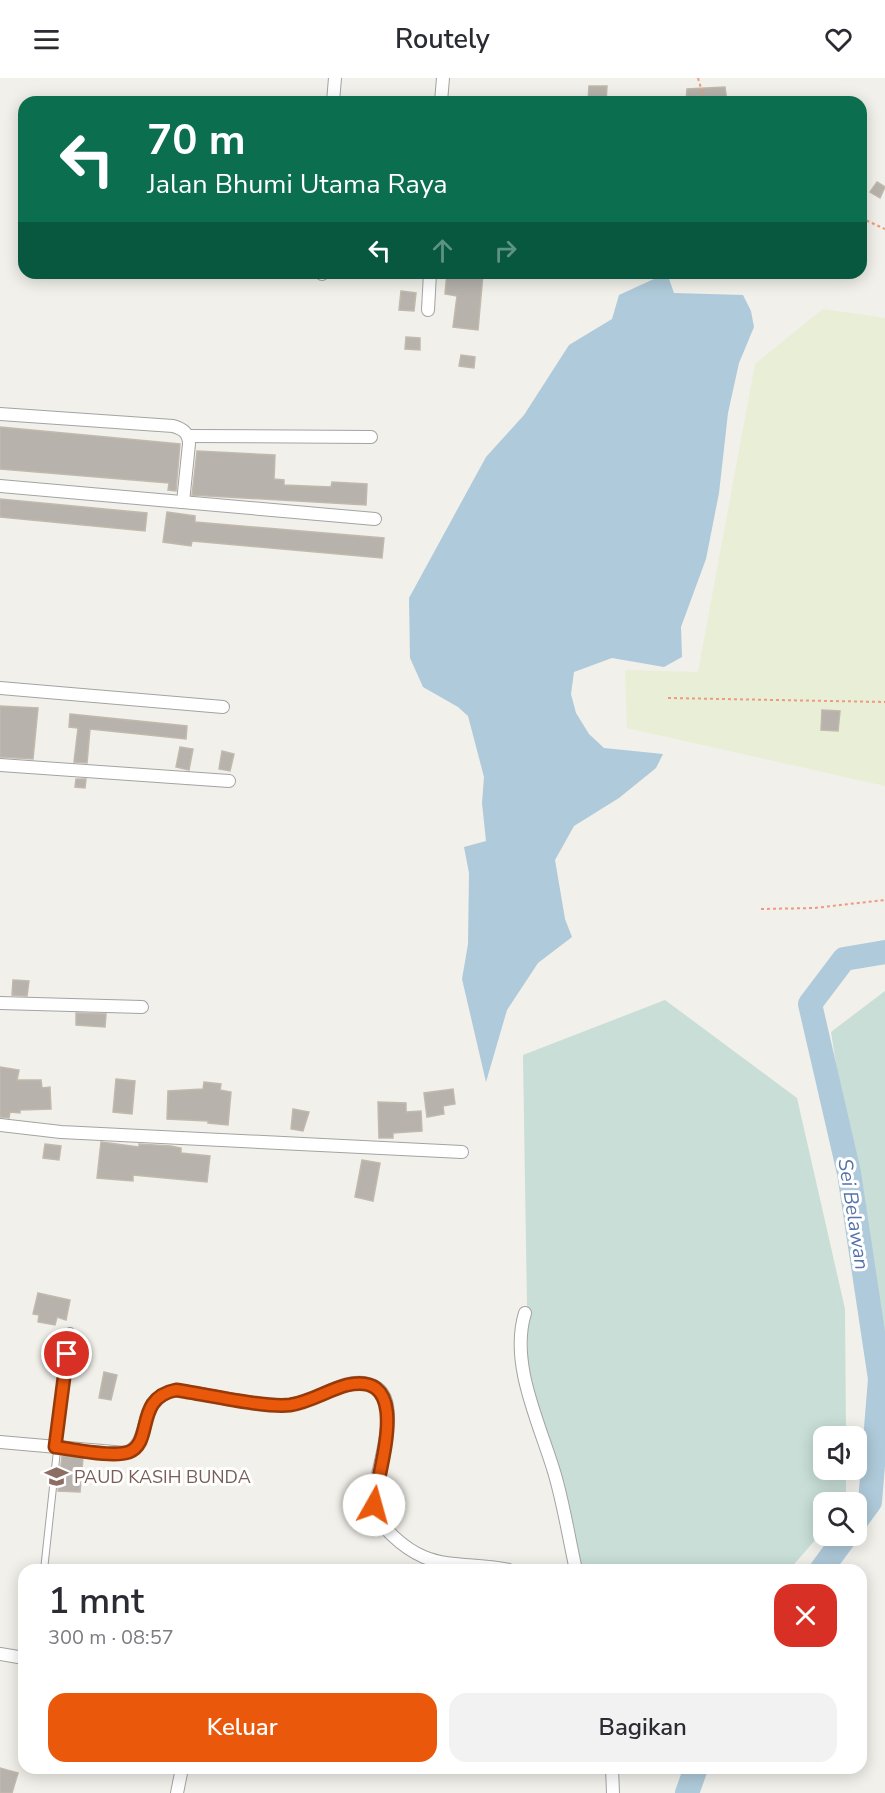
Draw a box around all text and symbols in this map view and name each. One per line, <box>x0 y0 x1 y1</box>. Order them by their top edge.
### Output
text: Routely <box>395 21 490 58</box>
icon: menu <box>30 23 63 56</box>
icon: heart <box>822 23 855 56</box>
text: 70 m <box>147 112 246 169</box>
icon: left <box>48 120 126 198</box>
text: Jalan Bhumi Utama Raya <box>147 166 448 203</box>
icon: left <box>363 234 396 267</box>
icon: ahead <box>426 234 459 267</box>
icon: right <box>489 234 522 267</box>
water label: Sei Belawan <box>831 1157 876 1271</box>
pin <box>41 1328 92 1379</box>
icon: arrive <box>50 1337 83 1370</box>
map controls <box>813 1426 867 1546</box>
button: sound <box>813 1426 867 1480</box>
school or university icon: PAUD KASIH BUNDA <box>43 1464 69 1490</box>
place label: PAUD KASIH BUNDA <box>74 1465 251 1489</box>
position arrow <box>342 1473 406 1537</box>
button: search <box>813 1492 867 1546</box>
text: 1 mnt <box>48 1577 144 1626</box>
button: close <box>774 1584 837 1647</box>
text: 300 m · 08:57 <box>48 1624 174 1651</box>
button: Keluar <box>48 1693 437 1762</box>
button: Bagikan <box>449 1693 837 1762</box>

